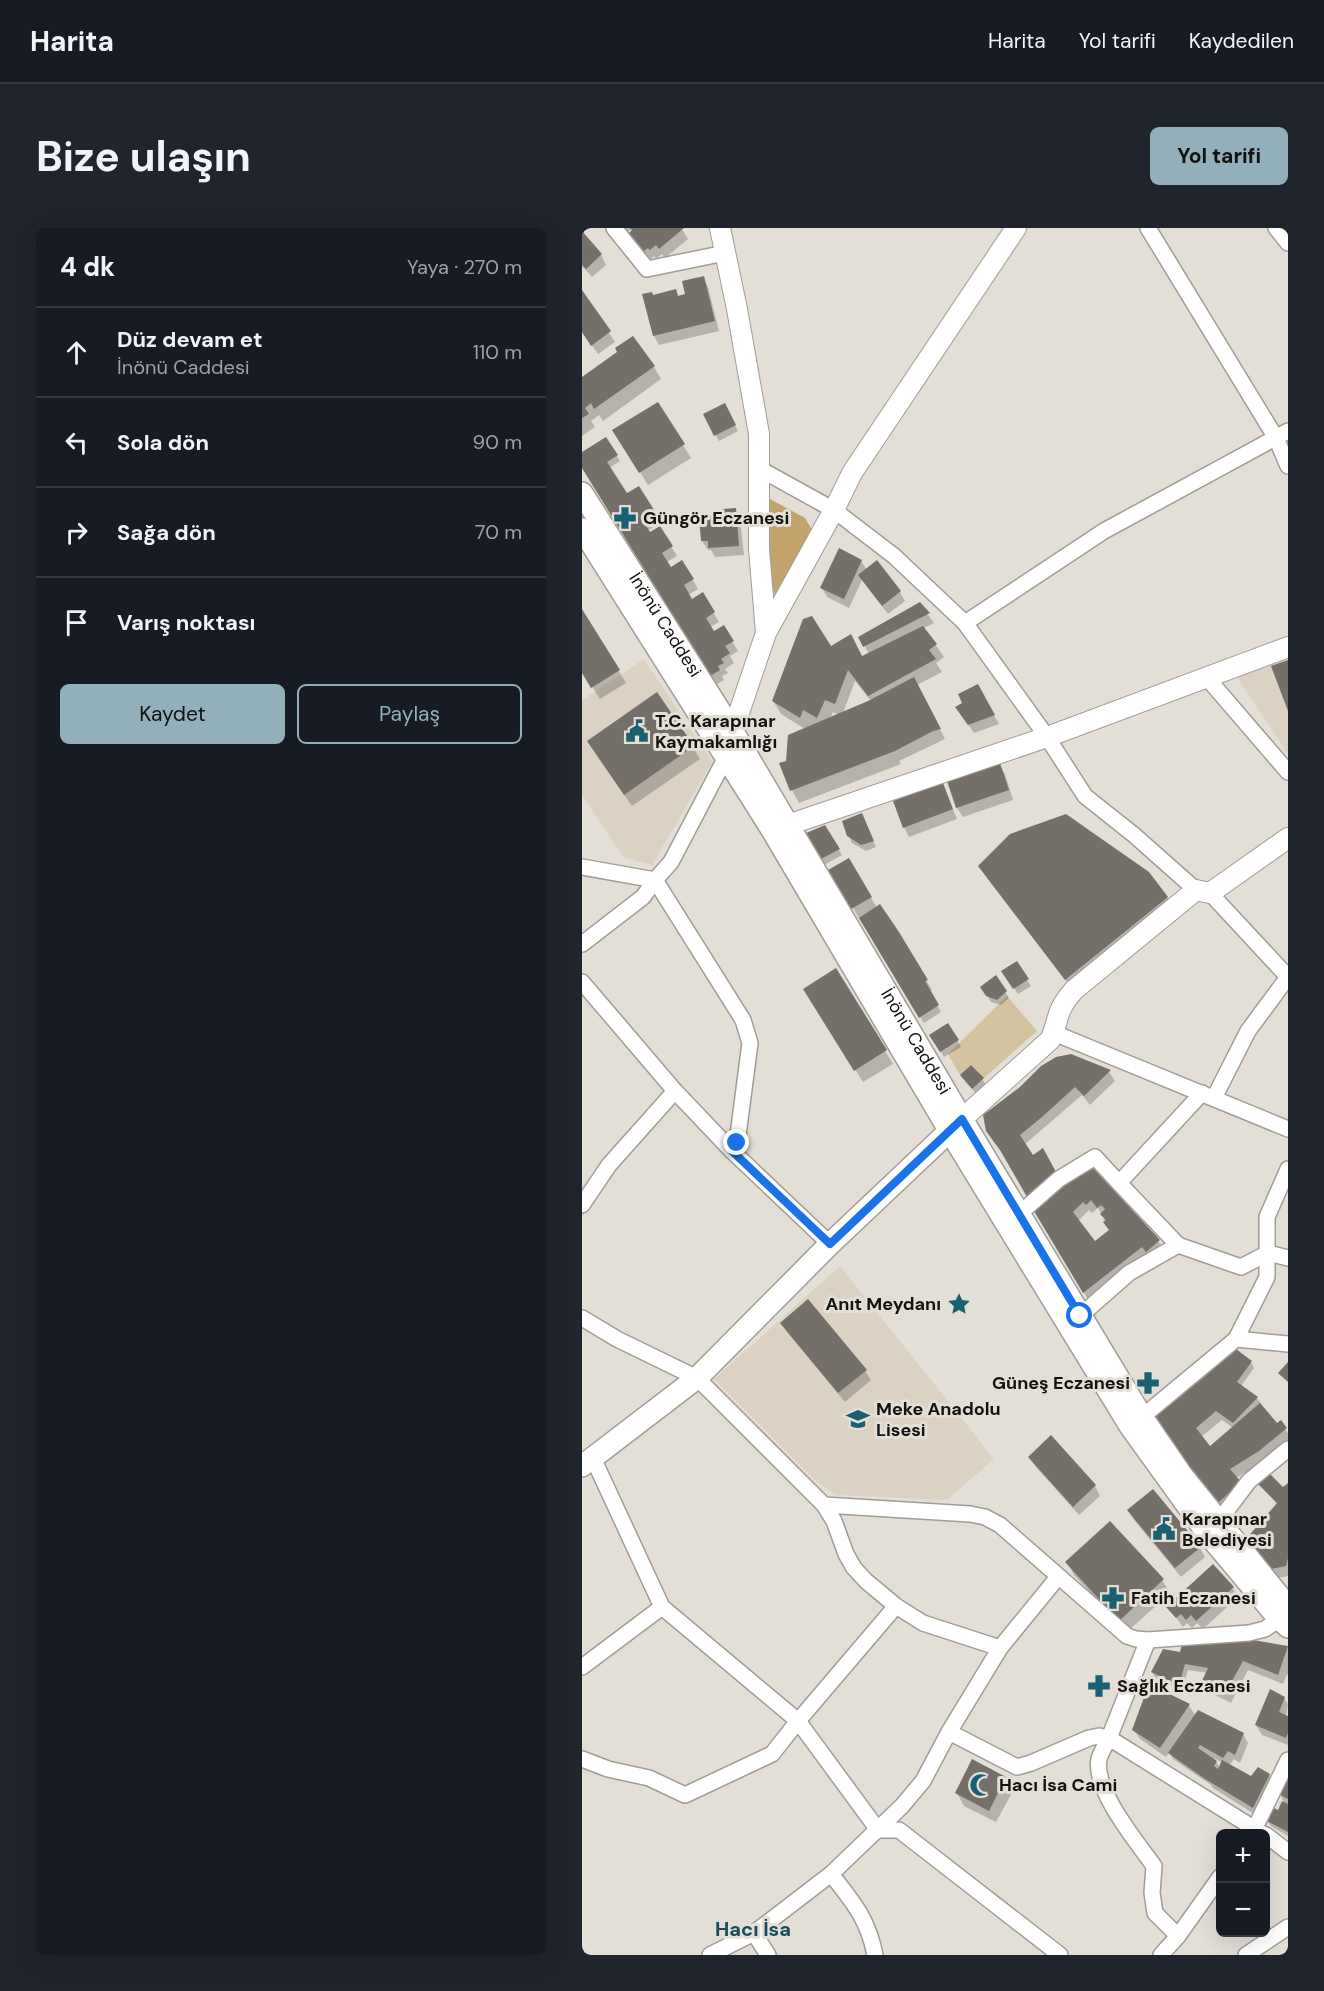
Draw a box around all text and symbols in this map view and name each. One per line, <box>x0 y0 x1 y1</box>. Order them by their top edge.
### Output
text: Harita <box>30 23 114 60</box>
text: Harita <box>988 27 1046 55</box>
text: Yol tarifi <box>1079 27 1156 55</box>
text: Kaydedilen <box>1189 27 1294 55</box>
button: Yol tarifi <box>1150 127 1288 185</box>
text: Bize ulaşın <box>36 129 251 184</box>
text: 4 dk <box>60 250 115 284</box>
text: Yaya · 270 m <box>407 254 522 280</box>
text: Düz devam et <box>117 325 262 354</box>
icon: ahead <box>60 336 93 369</box>
text: 110 m <box>473 339 522 365</box>
text: İnönü Caddesi <box>117 354 249 380</box>
icon: left <box>60 426 93 459</box>
text: Sola dön <box>117 428 209 457</box>
text: 90 m <box>473 429 522 455</box>
pharmacy icon: Güngör Eczanesi <box>612 505 638 531</box>
place label: Güngör Eczanesi <box>643 506 789 530</box>
icon: right <box>60 516 93 549</box>
text: Sağa dön <box>117 518 216 547</box>
text: 70 m <box>475 519 522 545</box>
street label: İnönü Caddesi <box>623 568 707 682</box>
icon: arrive <box>60 606 93 639</box>
text: Varış noktası <box>117 608 255 637</box>
button: Kaydet <box>60 684 285 744</box>
button: Paylaş <box>297 684 522 744</box>
place label: T.C. Karapınar Kaymakamlığı <box>655 709 777 754</box>
public building icon: T.C. Karapınar Kaymakamlığı <box>624 718 650 744</box>
street label: İnönü Caddesi <box>875 984 957 1099</box>
route end <box>723 1129 749 1155</box>
place icon: Anıt Meydanı <box>946 1291 972 1317</box>
place label: Anıt Meydanı <box>826 1292 941 1316</box>
route start <box>1066 1302 1092 1328</box>
pharmacy icon: Güneş Eczanesi <box>1135 1370 1161 1396</box>
place label: Güneş Eczanesi <box>992 1371 1130 1395</box>
place label: Meke Anadolu Lisesi <box>876 1397 1001 1442</box>
school or university icon: Meke Anadolu Lisesi <box>845 1406 871 1432</box>
place label: Karapınar Belediyesi <box>1182 1507 1272 1552</box>
public building icon: Karapınar Belediyesi <box>1151 1516 1177 1542</box>
pharmacy icon: Fatih Eczanesi <box>1100 1585 1126 1611</box>
place label: Fatih Eczanesi <box>1131 1586 1256 1610</box>
pharmacy icon: Sağlık Eczanesi <box>1086 1673 1112 1699</box>
place label: Sağlık Eczanesi <box>1117 1674 1251 1698</box>
mosque icon: Hacı İsa Cami <box>968 1772 994 1798</box>
place label: Hacı İsa Cami <box>999 1773 1117 1797</box>
map controls <box>1216 1829 1270 1937</box>
button: + <box>1216 1829 1270 1883</box>
button: − <box>1216 1883 1270 1937</box>
district label: Hacı İsa <box>715 1916 791 1942</box>

